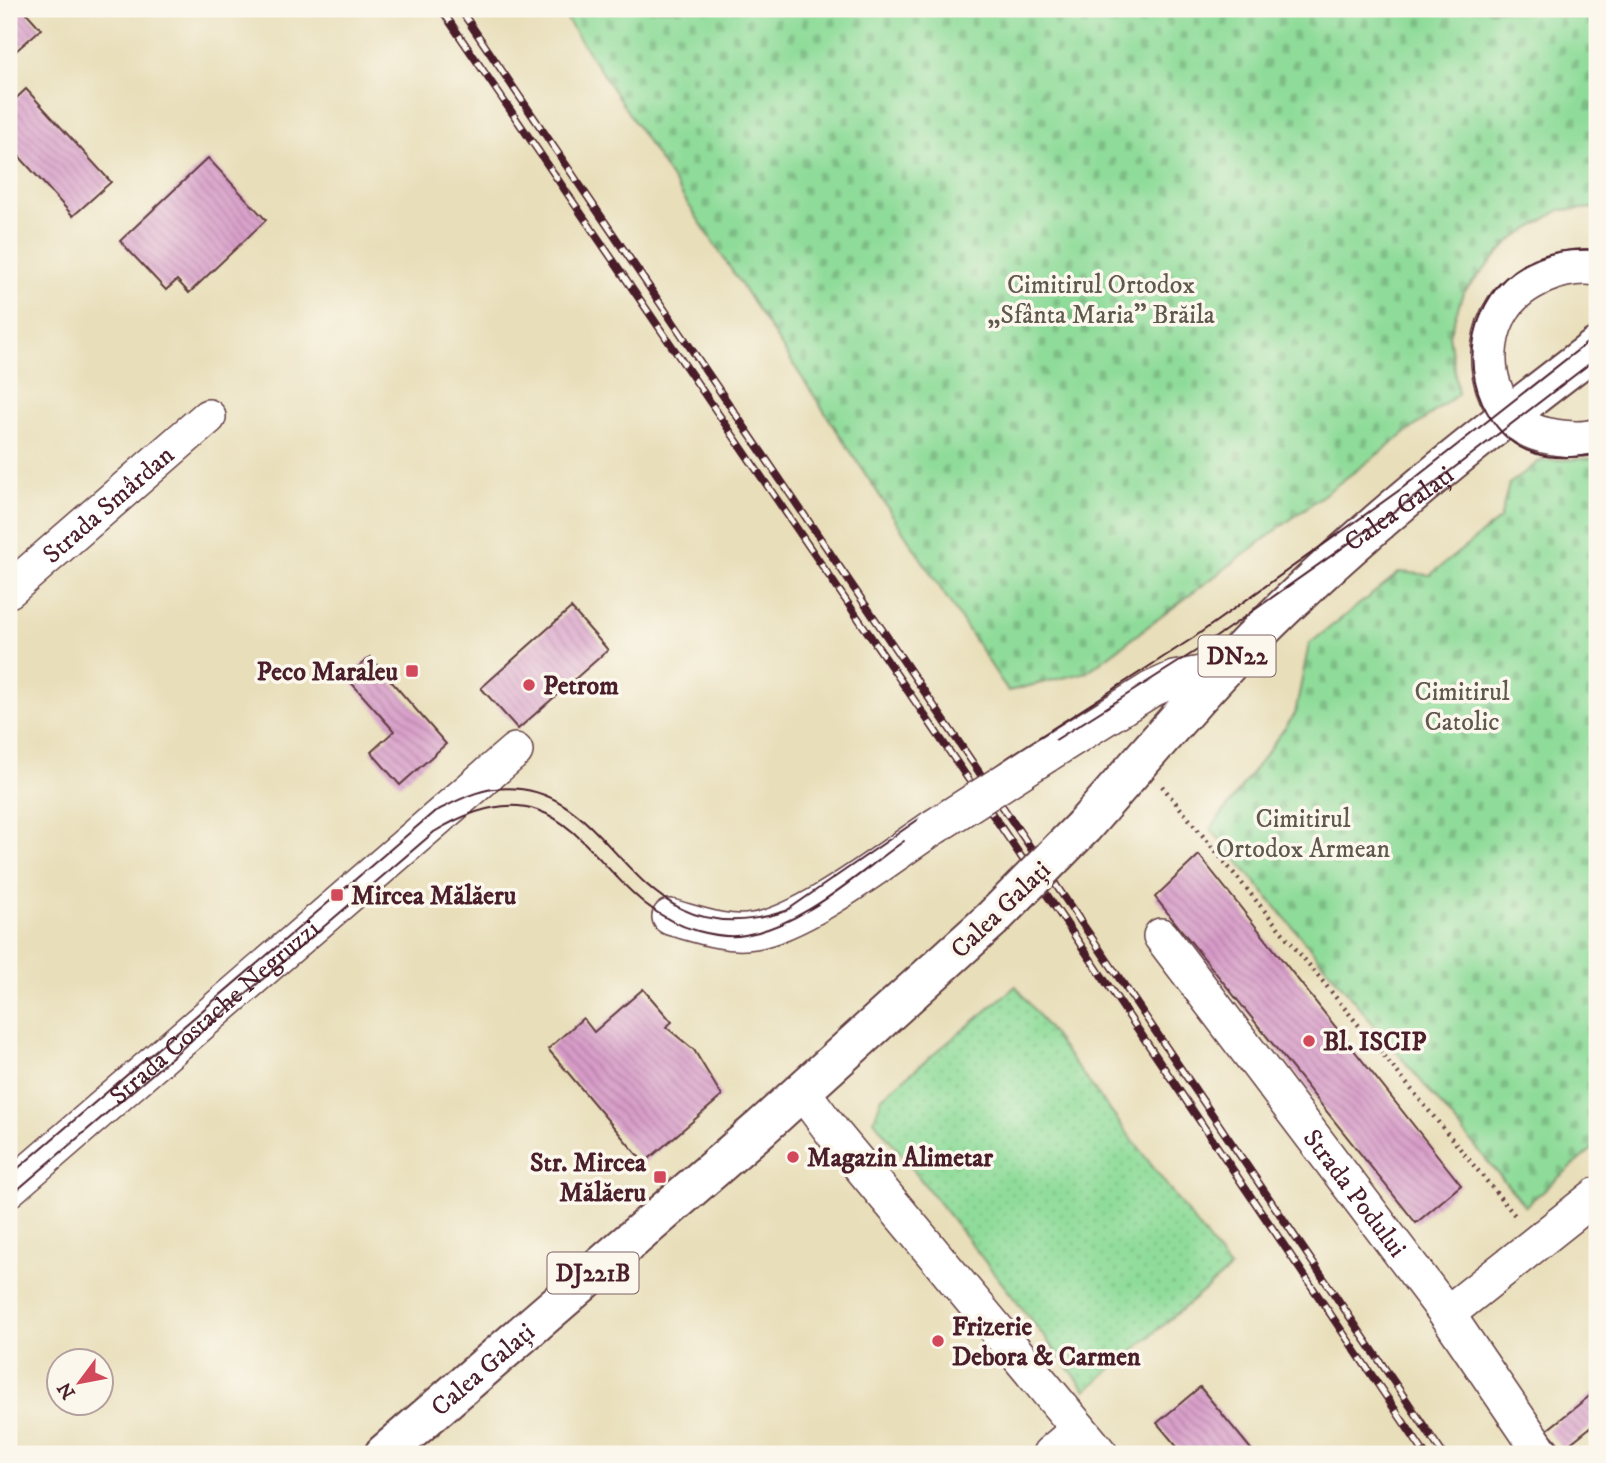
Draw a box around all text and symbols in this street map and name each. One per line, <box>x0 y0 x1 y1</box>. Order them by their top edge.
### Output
park label: Cimitirul Ortodox „Sfânta Maria” Brăila <box>987 269 1215 332</box>
street label: Strada Smârdan <box>36 439 182 571</box>
street label: Calea Galați <box>1338 459 1461 559</box>
road number: DN22 <box>1198 636 1276 676</box>
place label: Peco Maraleu <box>257 656 398 689</box>
marker: Peco Maraleu <box>404 663 420 679</box>
place label: Petrom <box>543 670 619 703</box>
park label: Cimitirul Catolic <box>1414 676 1510 739</box>
marker: Petrom <box>521 677 537 693</box>
park label: Cimitirul Ortodox Armean <box>1216 803 1390 866</box>
street label: Calea Galați <box>944 854 1058 966</box>
place label: Mircea Mălăeru <box>351 880 517 913</box>
marker: Mircea Mălăeru <box>329 887 345 903</box>
street label: Strada Costache Negruzzi <box>103 913 327 1113</box>
place label: Bl. ISCIP <box>1323 1026 1426 1059</box>
marker: Bl. ISCIP <box>1301 1033 1317 1049</box>
street label: Strada Podului <box>1295 1123 1413 1264</box>
place label: Magazin Alimetar <box>807 1142 993 1175</box>
place label: Str. Mircea Mălăeru <box>530 1147 647 1210</box>
marker: Magazin Alimetar <box>785 1149 801 1165</box>
marker: Str. Mircea Mălăeru <box>652 1169 668 1185</box>
road number: DJ221B <box>548 1252 638 1294</box>
place label: Frizerie Debora & Carmen <box>952 1311 1141 1374</box>
street label: Calea Galați <box>425 1316 542 1424</box>
marker: Frizerie Debora & Carmen <box>930 1333 946 1349</box>
north arrow <box>46 1348 116 1418</box>
text: N <box>53 1377 81 1403</box>

